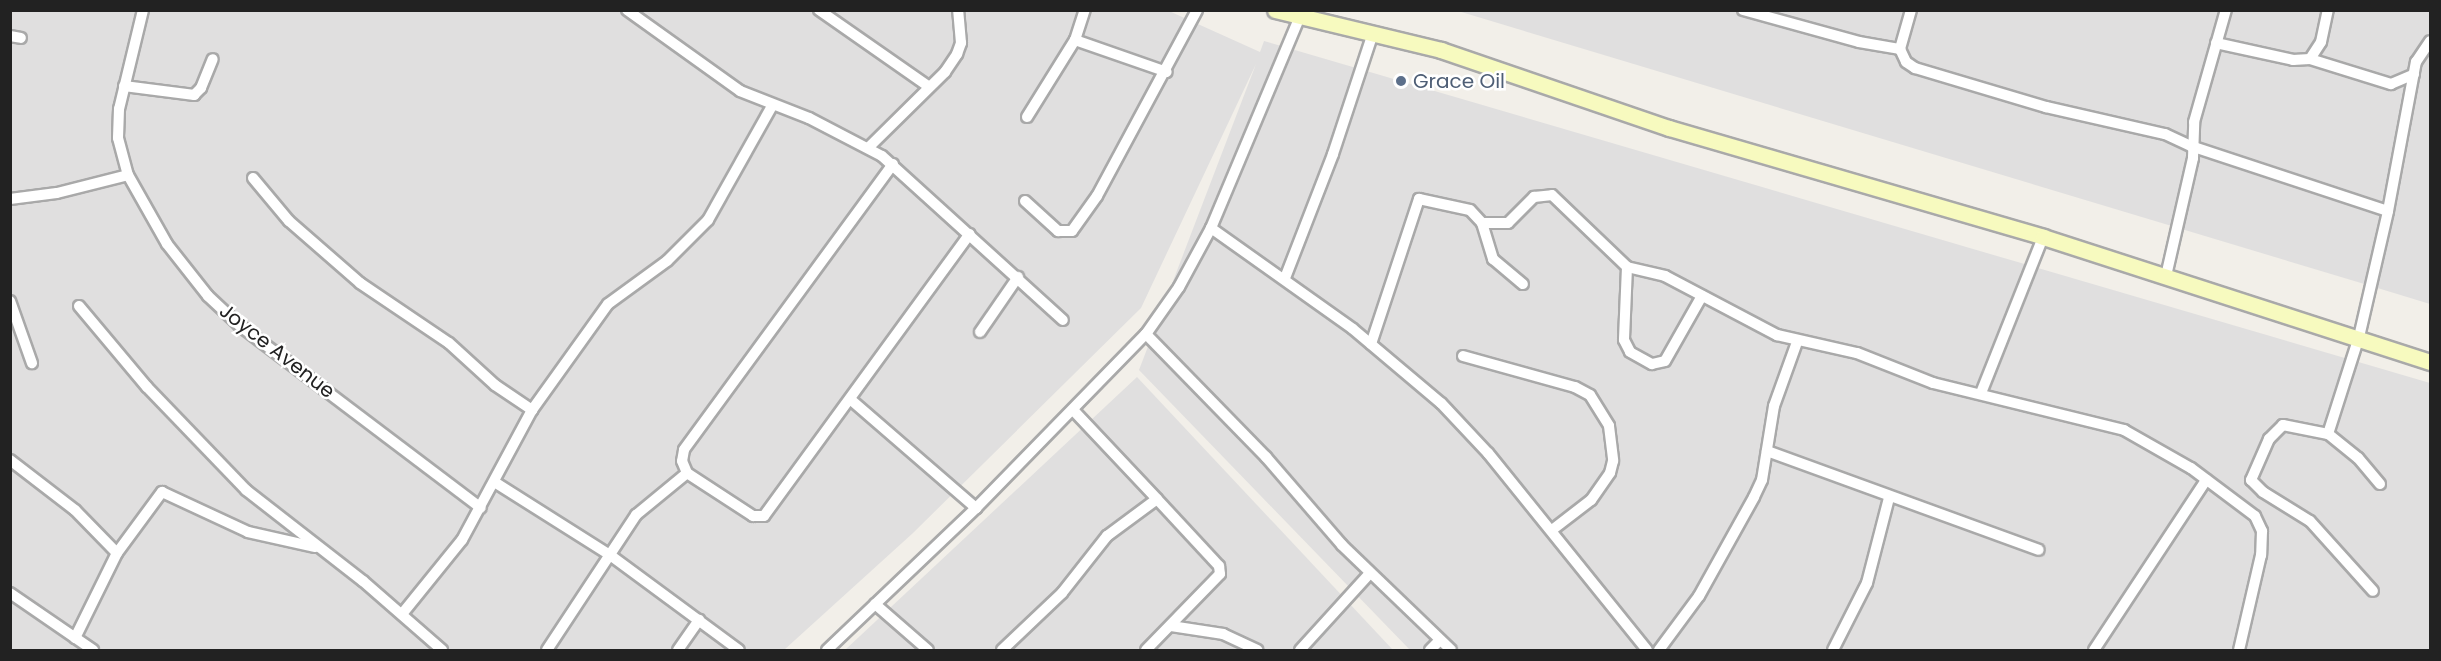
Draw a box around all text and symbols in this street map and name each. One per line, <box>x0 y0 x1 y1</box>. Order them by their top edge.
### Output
place label: Grace Oil <box>1413 69 1505 93</box>
marker: Grace Oil <box>1394 74 1408 88</box>
street label: Joyce Avenue <box>215 299 339 403</box>

